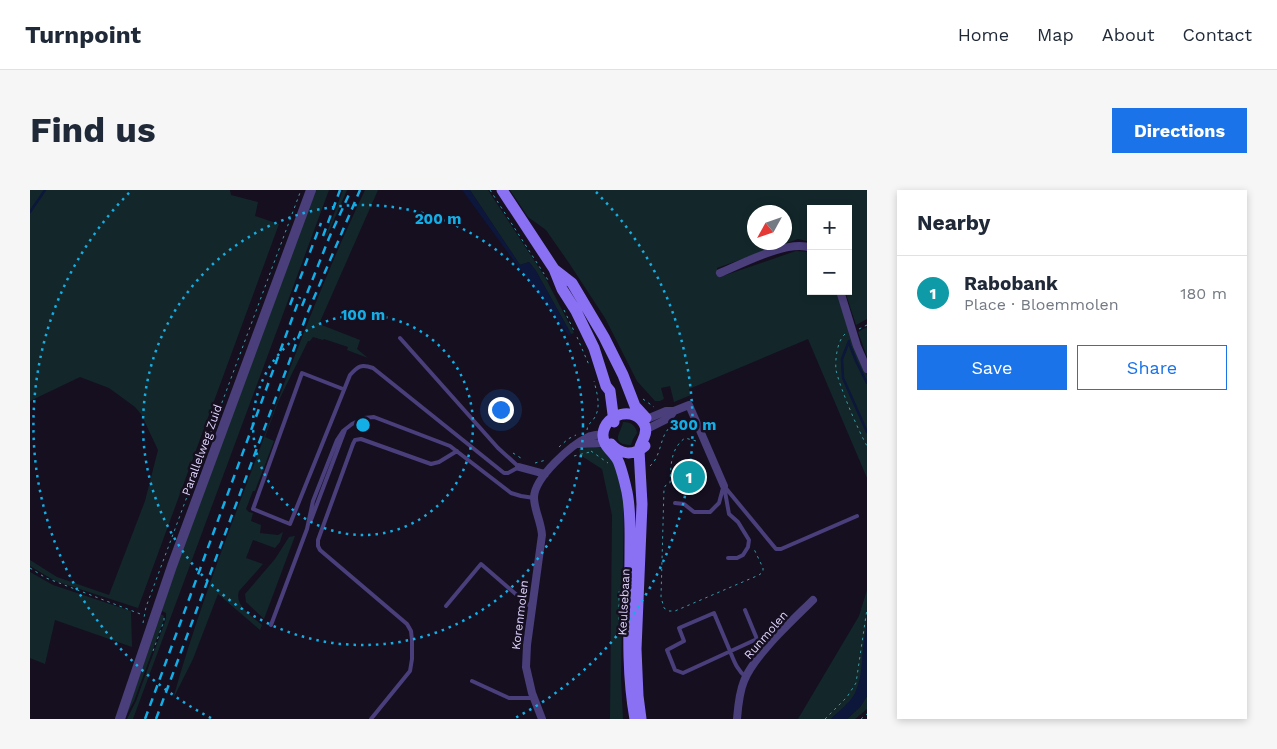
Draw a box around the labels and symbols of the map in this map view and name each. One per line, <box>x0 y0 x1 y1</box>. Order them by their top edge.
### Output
north arrow <box>747 205 792 250</box>
text: 200 m <box>415 210 461 228</box>
text: 100 m <box>341 306 385 324</box>
your location <box>488 397 514 423</box>
street label: Parallelweg Zuid <box>179 402 225 498</box>
centre of rings <box>354 416 372 434</box>
text: 300 m <box>670 416 716 434</box>
pin: 1 <box>673 458 705 496</box>
street label: Keulsebaan <box>615 568 633 636</box>
street label: Korenmolen <box>509 579 531 651</box>
street label: Runmolen <box>741 608 791 662</box>

